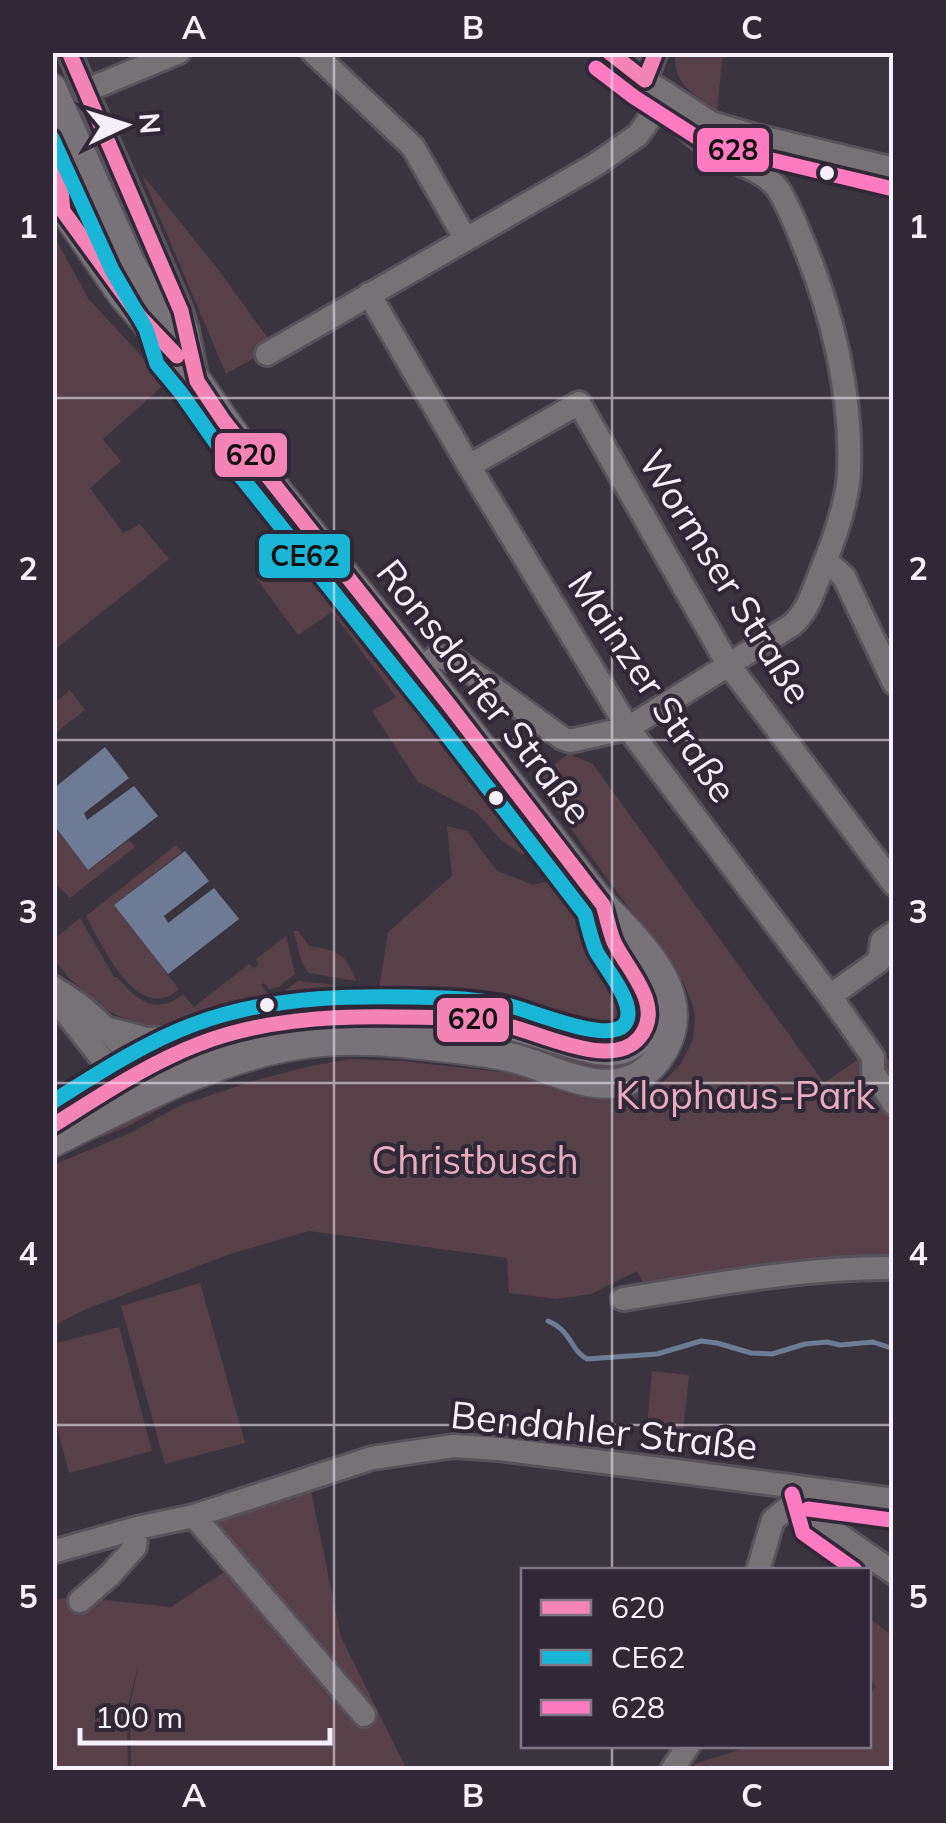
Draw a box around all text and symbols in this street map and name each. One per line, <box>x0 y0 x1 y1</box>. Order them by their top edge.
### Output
text: A <box>182 7 206 47</box>
text: B <box>462 7 484 47</box>
text: C <box>741 7 763 47</box>
north arrow <box>75 75 175 175</box>
text: N <box>132 111 169 135</box>
line badge: 628 <box>695 126 771 174</box>
text: 628 <box>708 132 758 167</box>
unlabelled marker <box>817 163 837 183</box>
text: 1 <box>18 206 38 246</box>
text: 1 <box>908 206 928 246</box>
line badge: 620 <box>213 431 289 479</box>
text: 620 <box>226 437 276 472</box>
street label: Wormser Straße <box>629 441 823 712</box>
line badge: CE62 <box>257 532 352 580</box>
text: CE62 <box>270 538 340 573</box>
text: 2 <box>18 548 38 588</box>
text: 2 <box>908 548 928 588</box>
street label: Ronsdorfer Straße <box>367 549 603 833</box>
street label: Mainzer Straße <box>558 562 748 811</box>
unlabelled marker <box>486 788 506 808</box>
text: 3 <box>18 891 38 931</box>
text: 3 <box>908 891 928 931</box>
unlabelled marker <box>257 995 277 1015</box>
line badge: 620 <box>435 996 511 1044</box>
text: 620 <box>448 1001 498 1036</box>
park label: Klophaus-Park <box>615 1071 875 1119</box>
park label: Christbusch <box>371 1136 579 1184</box>
text: 4 <box>18 1233 38 1273</box>
text: 4 <box>908 1233 928 1273</box>
street label: Bendahler Straße <box>448 1390 760 1470</box>
legend <box>521 1568 871 1748</box>
text: 5 <box>18 1576 38 1616</box>
text: 5 <box>908 1576 928 1616</box>
text: 620 <box>611 1588 665 1626</box>
text: CE62 <box>611 1638 685 1676</box>
scale bar <box>80 1683 330 1745</box>
text: 628 <box>611 1688 665 1726</box>
text: 100 m <box>95 1698 183 1736</box>
text: A <box>182 1775 206 1815</box>
text: B <box>462 1775 484 1815</box>
text: C <box>741 1775 763 1815</box>

